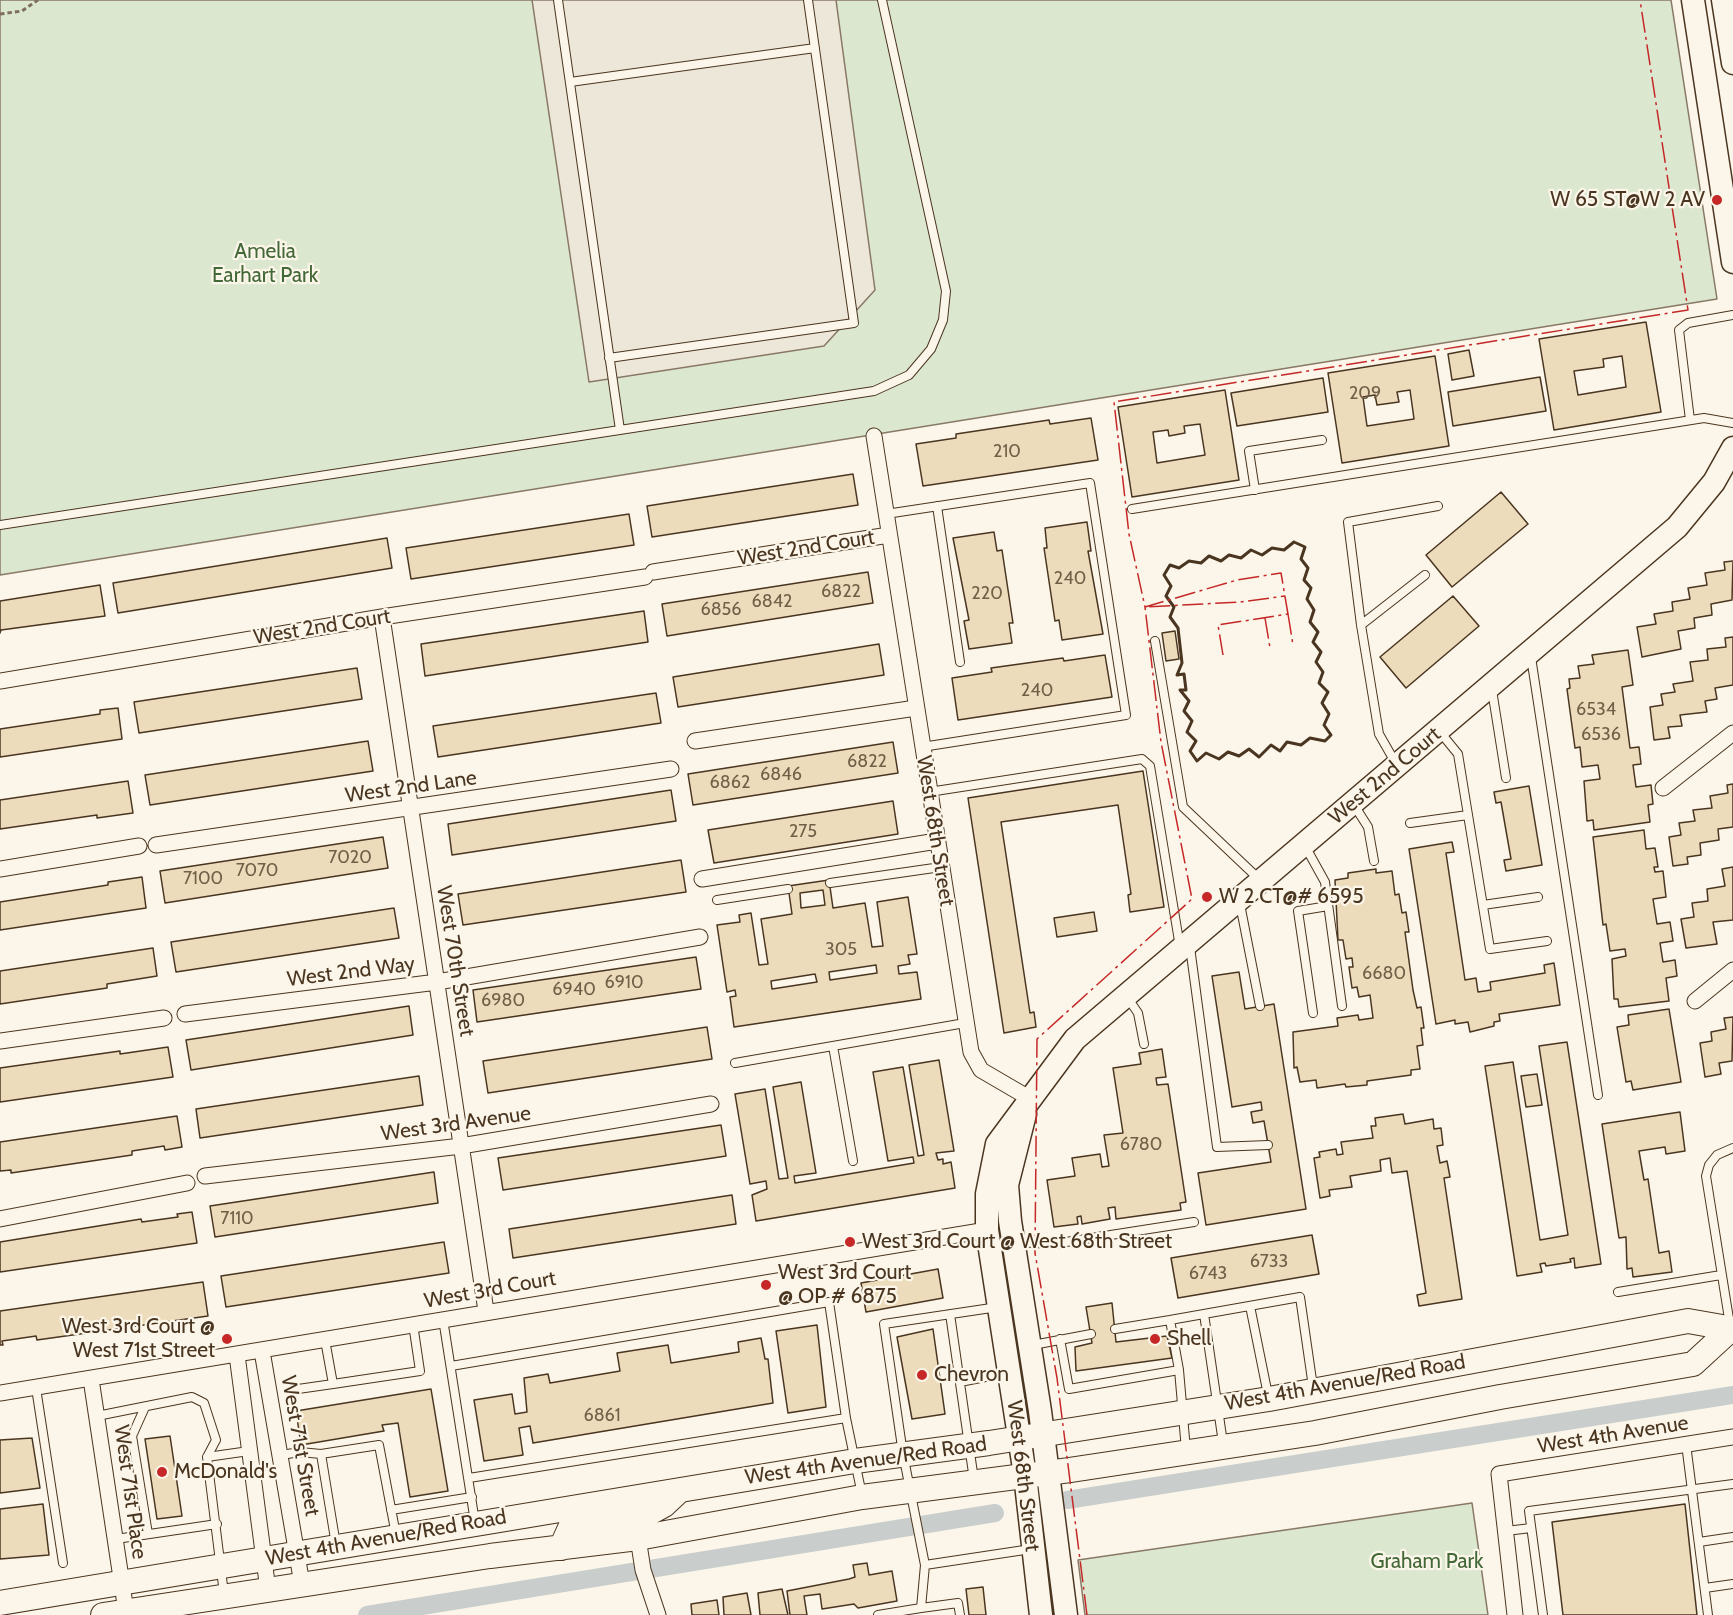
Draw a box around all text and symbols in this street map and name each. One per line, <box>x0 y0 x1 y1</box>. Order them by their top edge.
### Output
place label: W 65 ST@W 2 AV <box>1550 187 1705 213</box>
marker: W 65 ST@W 2 AV <box>1710 193 1724 207</box>
park label: Amelia Earhart Park <box>212 239 318 289</box>
house number: 209 <box>1349 383 1381 405</box>
house number: 210 <box>993 441 1021 463</box>
street label: West 2nd Court <box>736 525 876 571</box>
house number: 240 <box>1054 568 1086 590</box>
house number: 6822 <box>821 581 861 603</box>
house number: 220 <box>971 583 1003 605</box>
house number: 6842 <box>752 591 792 613</box>
house number: 6856 <box>700 599 742 621</box>
street label: West 2nd Court <box>252 604 392 650</box>
house number: 240 <box>1021 680 1053 702</box>
house number: 6534 <box>1576 699 1616 721</box>
street label: West 2nd Court <box>1324 722 1446 830</box>
house number: 6536 <box>1581 724 1621 746</box>
house number: 6822 <box>847 751 887 773</box>
street label: West 68th Street <box>911 754 959 908</box>
house number: 6846 <box>760 764 802 786</box>
street label: West 2nd Lane <box>344 765 478 809</box>
house number: 6862 <box>710 772 750 794</box>
house number: 275 <box>789 821 817 843</box>
house number: 7020 <box>328 847 372 869</box>
house number: 7070 <box>236 860 278 882</box>
house number: 7100 <box>183 868 223 890</box>
street label: West 70th Street <box>431 884 479 1038</box>
place label: W 2 CT@# 6595 <box>1219 884 1364 910</box>
marker: W 2 CT@# 6595 <box>1200 890 1214 904</box>
house number: 305 <box>825 939 857 961</box>
street label: West 2nd Way <box>286 952 416 992</box>
house number: 6680 <box>1362 963 1406 985</box>
house number: 6910 <box>605 972 643 994</box>
house number: 6940 <box>552 979 596 1001</box>
house number: 6980 <box>481 990 525 1012</box>
street label: West 3rd Avenue <box>379 1101 533 1147</box>
house number: 6780 <box>1120 1134 1162 1156</box>
house number: 7110 <box>220 1208 254 1230</box>
place label: West 3rd Court @ West 68th Street <box>862 1229 1172 1255</box>
marker: West 3rd Court @ West 68th Street <box>843 1235 857 1249</box>
house number: 6733 <box>1250 1251 1288 1273</box>
place label: West 3rd Court @ OP # 6875 <box>778 1260 911 1310</box>
house number: 6743 <box>1189 1263 1227 1285</box>
street label: West 3rd Court <box>422 1266 558 1314</box>
marker: West 3rd Court @ OP # 6875 <box>759 1278 773 1292</box>
place label: West 3rd Court @ West 71st Street <box>62 1314 215 1364</box>
place label: Shell <box>1167 1326 1211 1352</box>
marker: West 3rd Court @ West 71st Street <box>220 1332 234 1346</box>
marker: Shell <box>1148 1332 1162 1346</box>
street label: West 4th Avenue/Red Road <box>1223 1349 1467 1417</box>
place label: Chevron <box>934 1362 1009 1388</box>
marker: Chevron <box>915 1368 929 1382</box>
street label: West 71st Street <box>275 1374 325 1518</box>
street label: West 68th Street <box>1001 1399 1045 1553</box>
house number: 6861 <box>583 1405 621 1427</box>
street label: West 4th Avenue <box>1536 1411 1690 1459</box>
street label: West 71st Place <box>108 1423 152 1561</box>
street label: West 4th Avenue/Red Road <box>743 1432 989 1490</box>
place label: McDonald's <box>174 1459 277 1485</box>
marker: McDonald's <box>155 1465 169 1479</box>
street label: West 4th Avenue/Red Road <box>264 1504 508 1572</box>
park label: Graham Park <box>1370 1549 1484 1575</box>

